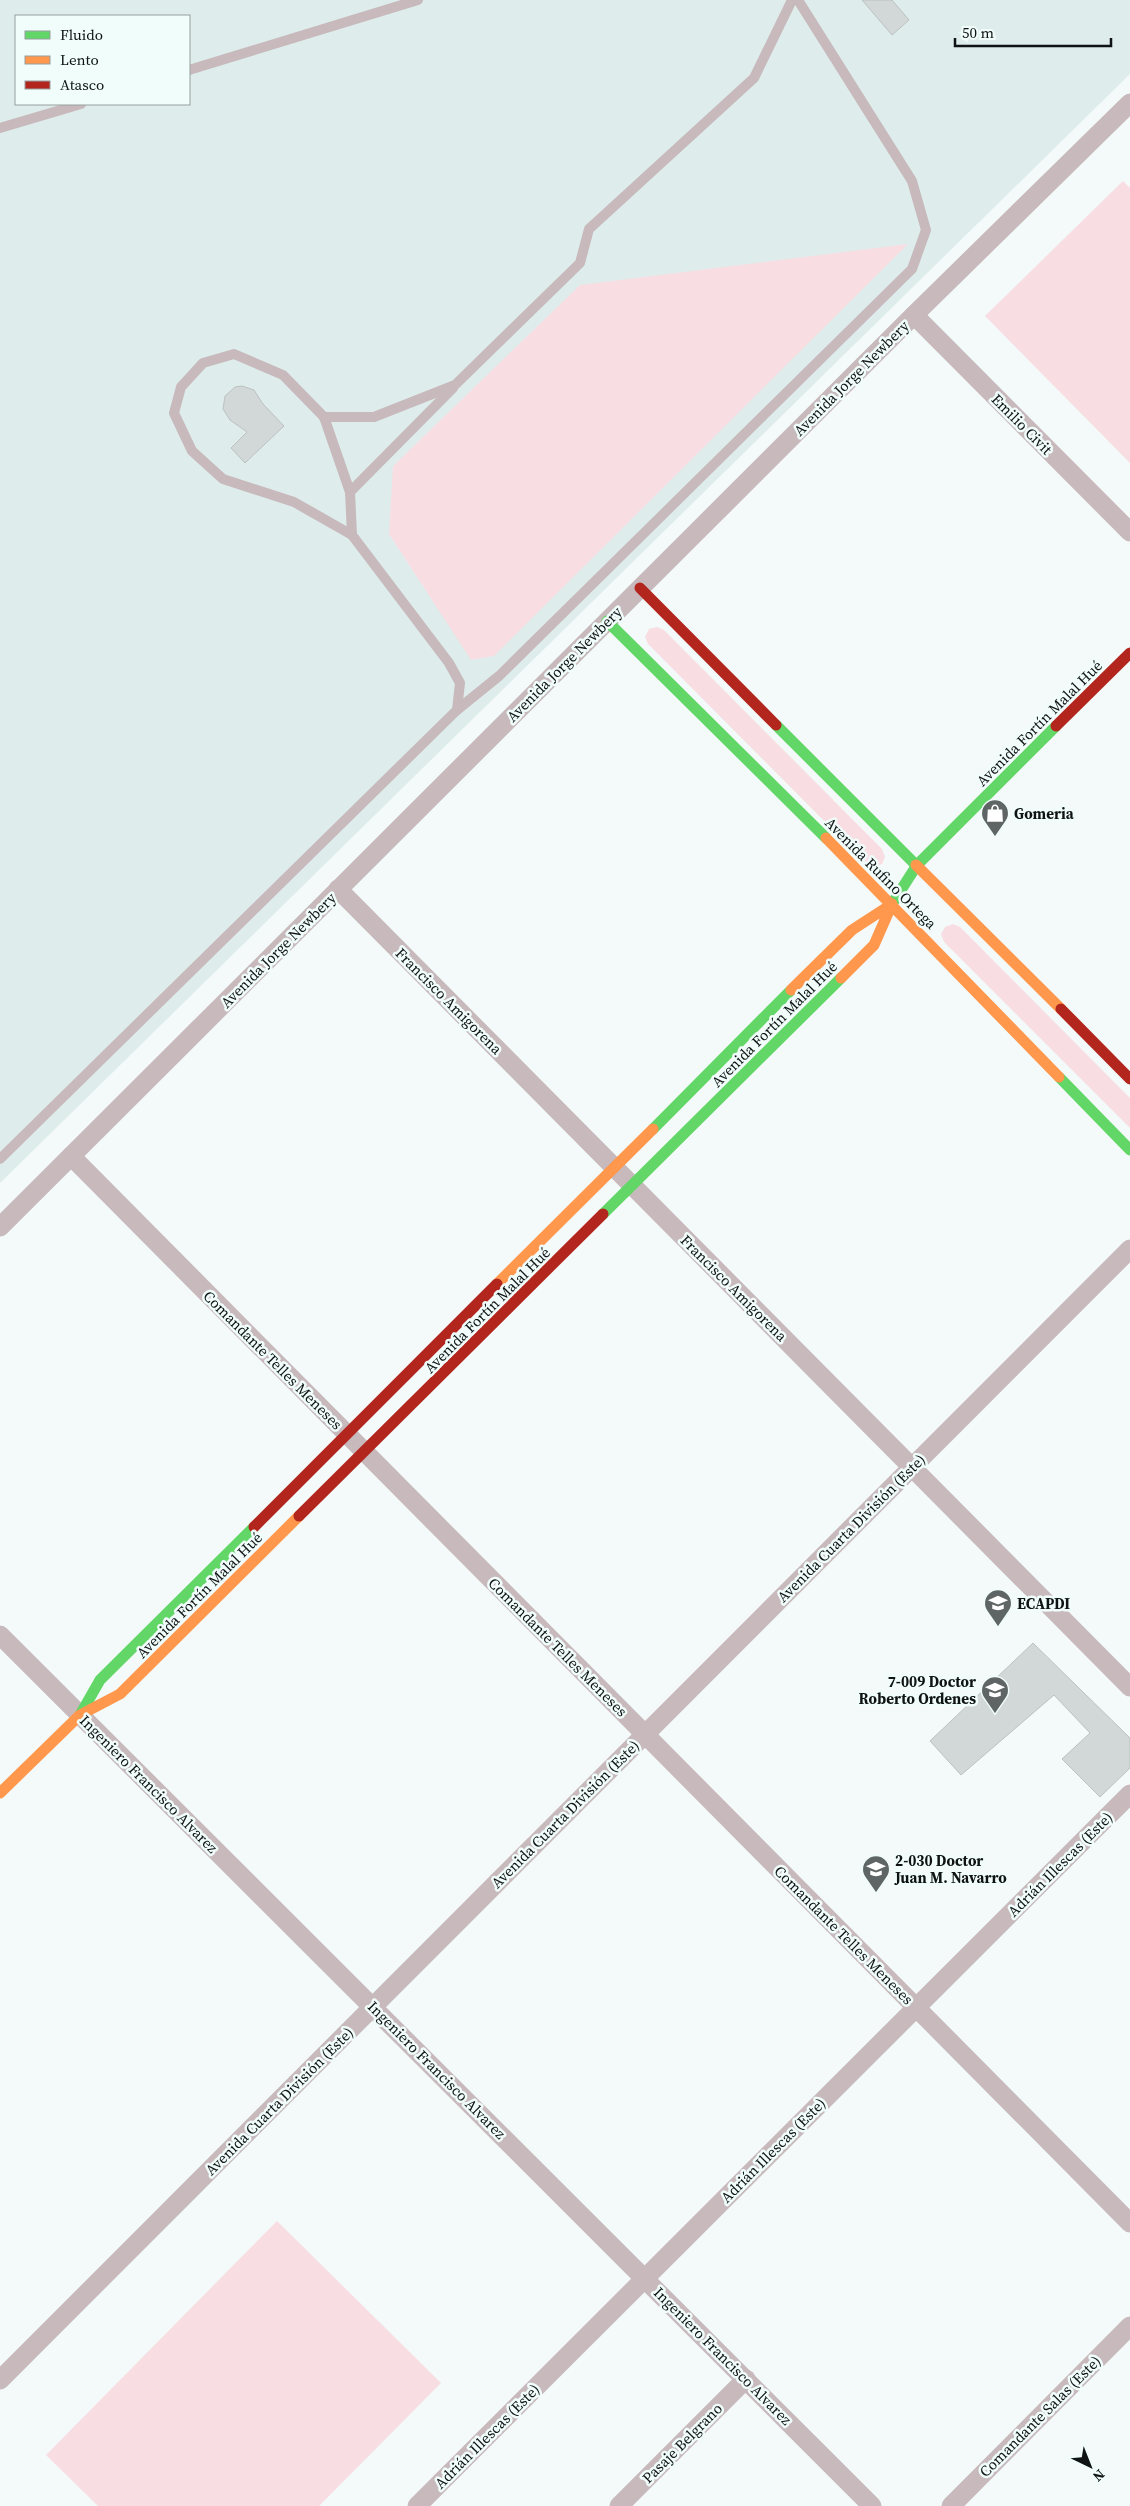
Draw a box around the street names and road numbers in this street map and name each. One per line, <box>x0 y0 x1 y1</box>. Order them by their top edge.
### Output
street label: Avenida Jorge Newbery <box>789 315 914 440</box>
street label: Emilio Civit <box>987 389 1057 459</box>
street label: Avenida Jorge Newbery <box>502 601 627 726</box>
street label: Avenida Fortín Malal Hué <box>971 655 1107 791</box>
street label: Avenida Rufino Ortega <box>820 812 942 934</box>
street label: Avenida Jorge Newbery <box>216 887 341 1012</box>
street label: Francisco Amigorena <box>391 943 507 1059</box>
street label: Avenida Fortín Malal Hué <box>706 956 842 1092</box>
street label: Francisco Amigorena <box>676 1230 792 1346</box>
street label: Avenida Fortín Malal Hué <box>419 1242 555 1378</box>
street label: Comandante Telles Meneses <box>199 1286 347 1434</box>
street label: Avenida Cuarta División (Este) <box>772 1449 930 1607</box>
street label: Avenida Fortín Malal Hué <box>131 1527 267 1663</box>
street label: Comandante Telles Meneses <box>484 1573 632 1721</box>
street label: Ingeniero Francisco Alvarez <box>75 1710 223 1858</box>
street label: Avenida Cuarta División (Este) <box>486 1735 644 1893</box>
street label: Adrián Illescas (Este) <box>1003 1807 1117 1921</box>
street label: Comandante Telles Meneses <box>770 1861 918 2009</box>
street label: Ingeniero Francisco Alvarez <box>363 1996 511 2144</box>
street label: Avenida Cuarta División (Este) <box>200 2022 358 2180</box>
street label: Adrián Illescas (Este) <box>716 2093 830 2207</box>
street label: Ingeniero Francisco Alvarez <box>649 2282 797 2430</box>
street label: Comandante Salas (Este) <box>975 2351 1105 2481</box>
street label: Adrián Illescas (Este) <box>430 2379 544 2493</box>
street label: Pasaje Belgrano <box>637 2398 727 2488</box>

